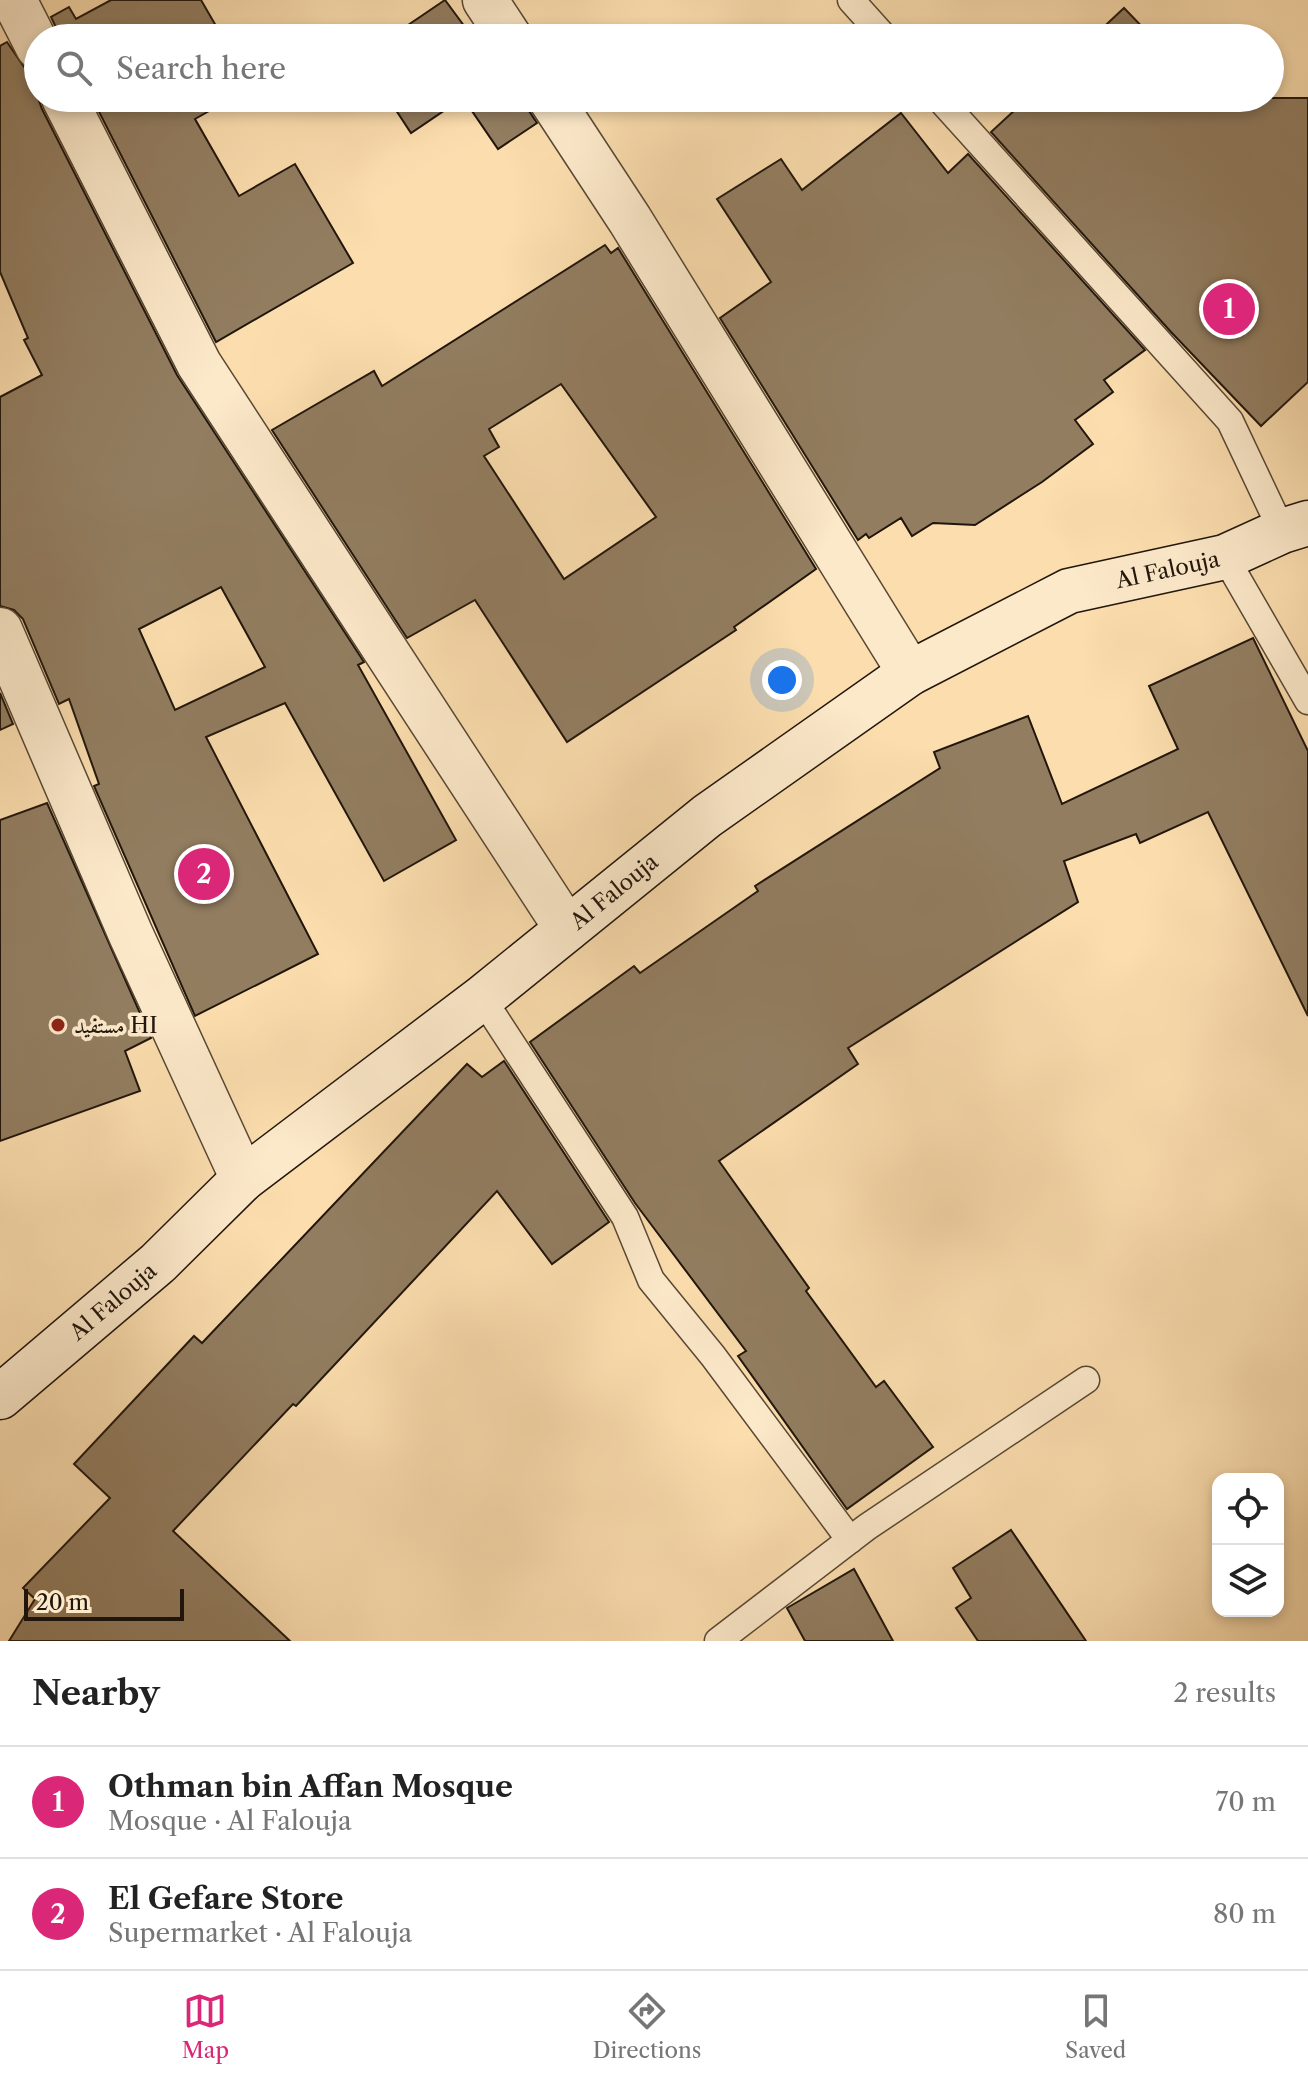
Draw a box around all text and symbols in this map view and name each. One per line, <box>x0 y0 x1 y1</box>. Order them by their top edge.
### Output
search box <box>24 24 1284 112</box>
icon: search <box>52 46 96 90</box>
text: Search here <box>116 50 286 87</box>
pin: 1 <box>1203 279 1255 339</box>
street label: Al Falouja <box>1112 546 1222 595</box>
your location <box>762 660 802 700</box>
pin: 2 <box>178 844 230 904</box>
street label: Al Falouja <box>564 848 664 936</box>
place label: مستفيد HI <box>74 1012 157 1039</box>
marker: مستفيد HI <box>49 1016 67 1034</box>
street label: Al Falouja <box>64 1257 162 1347</box>
map controls <box>1212 1473 1284 1617</box>
button: locate <box>1212 1473 1284 1545</box>
button: layers <box>1212 1545 1284 1617</box>
scale bar <box>24 1585 184 1621</box>
text: 20 m <box>36 1589 89 1616</box>
text: Nearby <box>32 1672 160 1714</box>
text: 2 results <box>1173 1677 1276 1709</box>
text: Othman bin Affan Mosque <box>108 1768 513 1805</box>
text: 1 <box>52 1786 64 1818</box>
text: 70 m <box>1216 1786 1276 1818</box>
text: Mosque · Al Falouja <box>108 1805 352 1837</box>
text: El Gefare Store <box>108 1880 343 1917</box>
text: 2 <box>50 1898 66 1930</box>
text: 80 m <box>1213 1898 1276 1930</box>
text: Supermarket · Al Falouja <box>108 1917 412 1949</box>
tab: Map <box>182 1989 229 2064</box>
tab: Directions <box>593 1989 701 2064</box>
tab: Saved <box>1065 1989 1126 2064</box>

